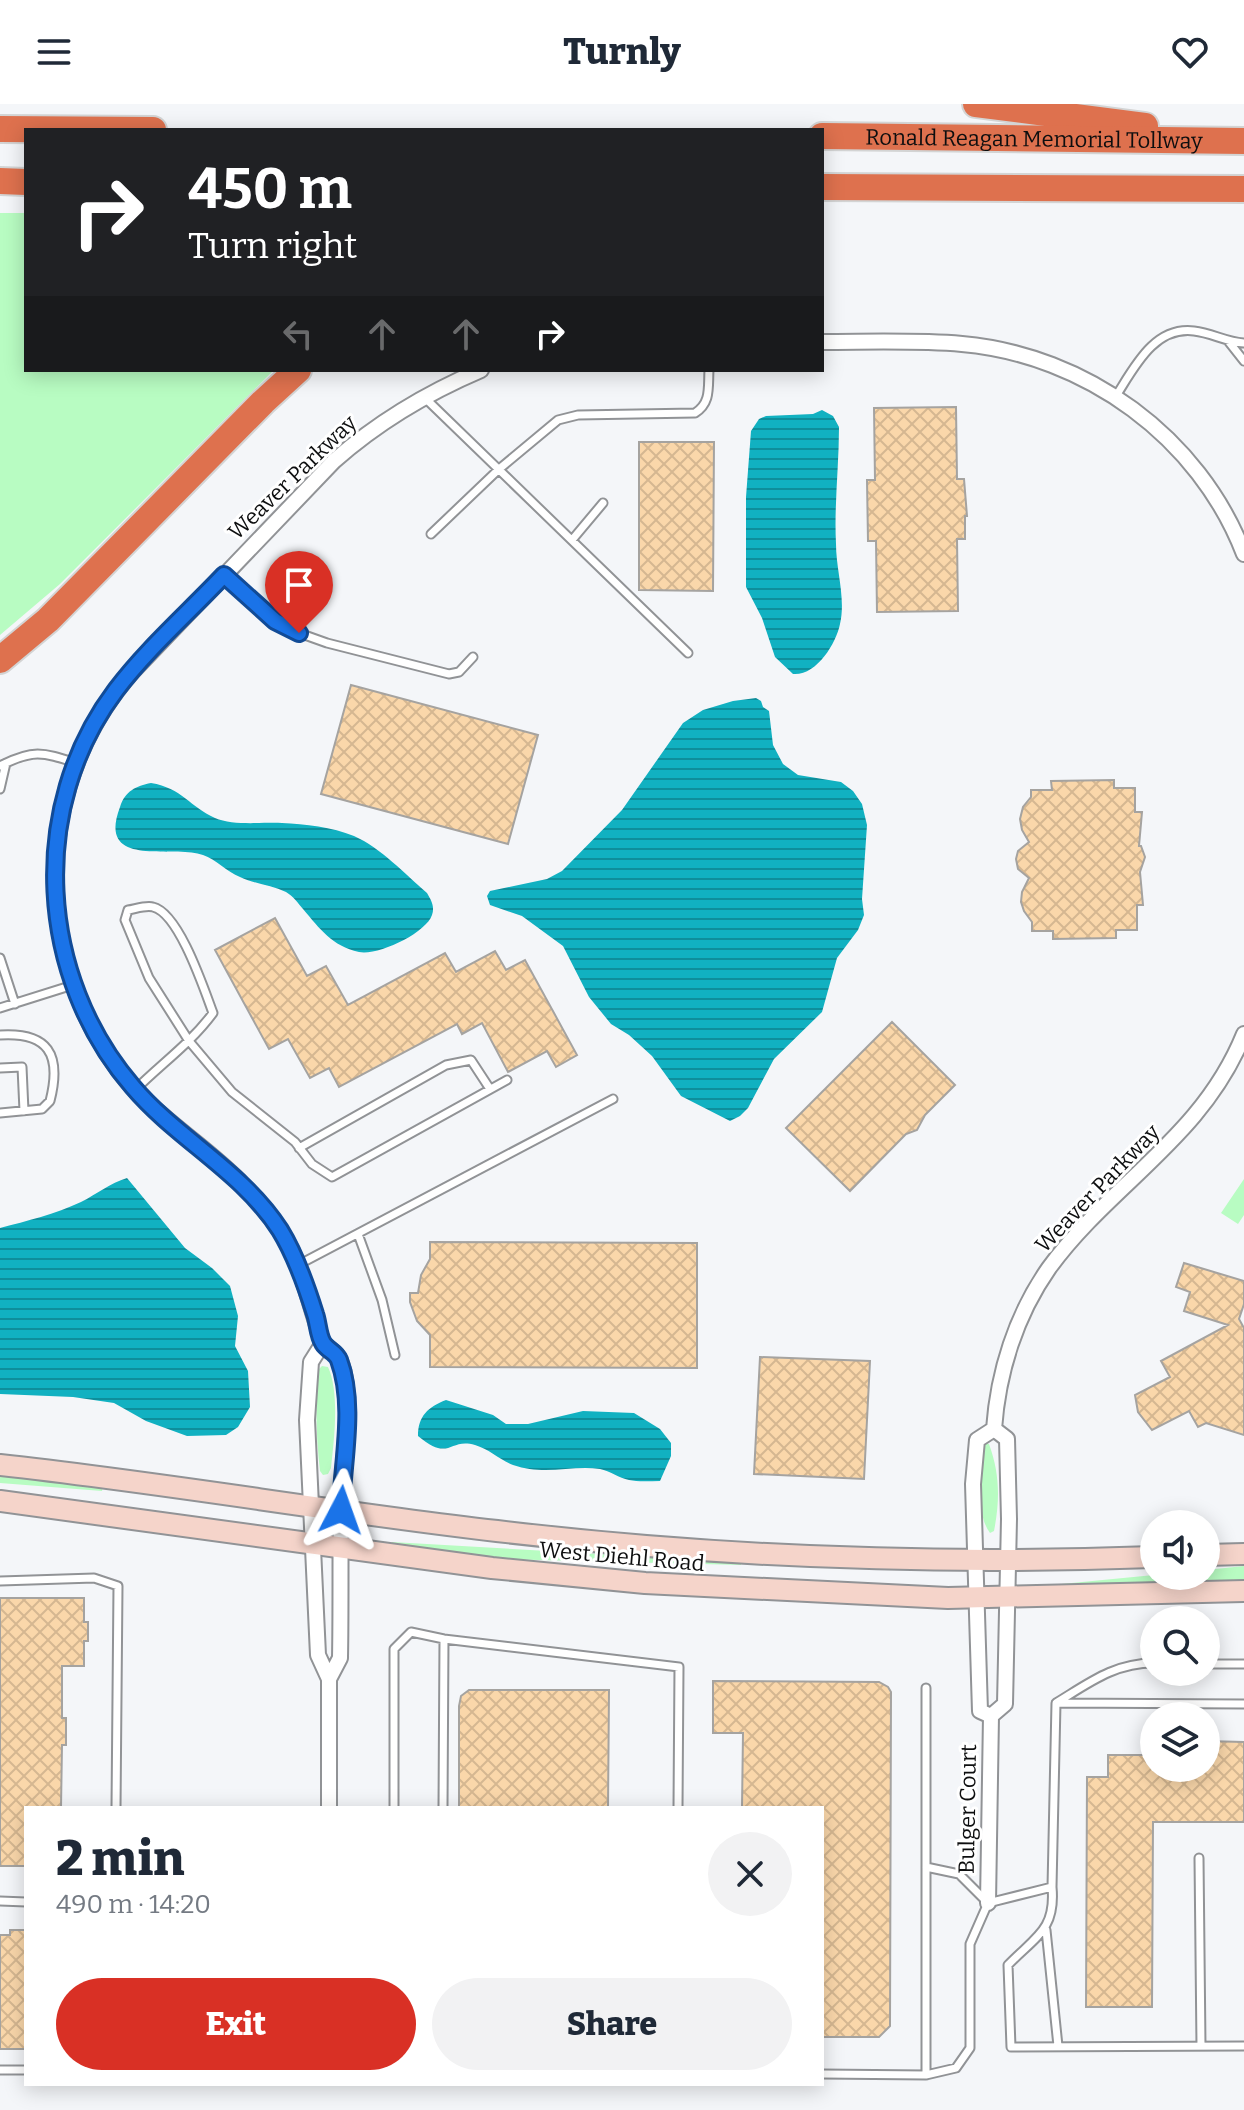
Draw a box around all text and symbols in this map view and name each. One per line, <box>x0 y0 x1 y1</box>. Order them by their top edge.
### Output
icon: menu <box>32 30 76 74</box>
text: Turnly <box>563 30 681 74</box>
icon: heart <box>1168 30 1212 74</box>
street label: Ronald Reagan Memorial Tollway <box>865 124 1203 155</box>
text: 450 m <box>188 156 352 223</box>
icon: right <box>56 160 160 264</box>
text: Turn right <box>188 224 357 268</box>
icon: left <box>276 312 320 356</box>
icon: ahead <box>360 312 404 356</box>
icon: ahead <box>444 312 488 356</box>
icon: right <box>528 312 572 356</box>
street label: Weaver Parkway <box>223 409 362 545</box>
pin <box>265 551 333 633</box>
icon: arrive <box>277 563 321 607</box>
street label: Weaver Parkway <box>1029 1118 1166 1258</box>
position arrow <box>299 1468 383 1552</box>
map controls <box>1140 1510 1220 1782</box>
button: sound <box>1140 1510 1220 1590</box>
street label: West Diehl Road <box>538 1536 706 1577</box>
button: search <box>1140 1606 1220 1686</box>
button: layers <box>1140 1702 1220 1782</box>
street label: Bulger Court <box>953 1744 982 1874</box>
text: 2 min <box>56 1830 184 1888</box>
button: close <box>708 1832 792 1916</box>
text: 490 m · 14:20 <box>56 1889 211 1920</box>
button: Exit <box>56 1978 416 2070</box>
button: Share <box>432 1978 792 2070</box>

